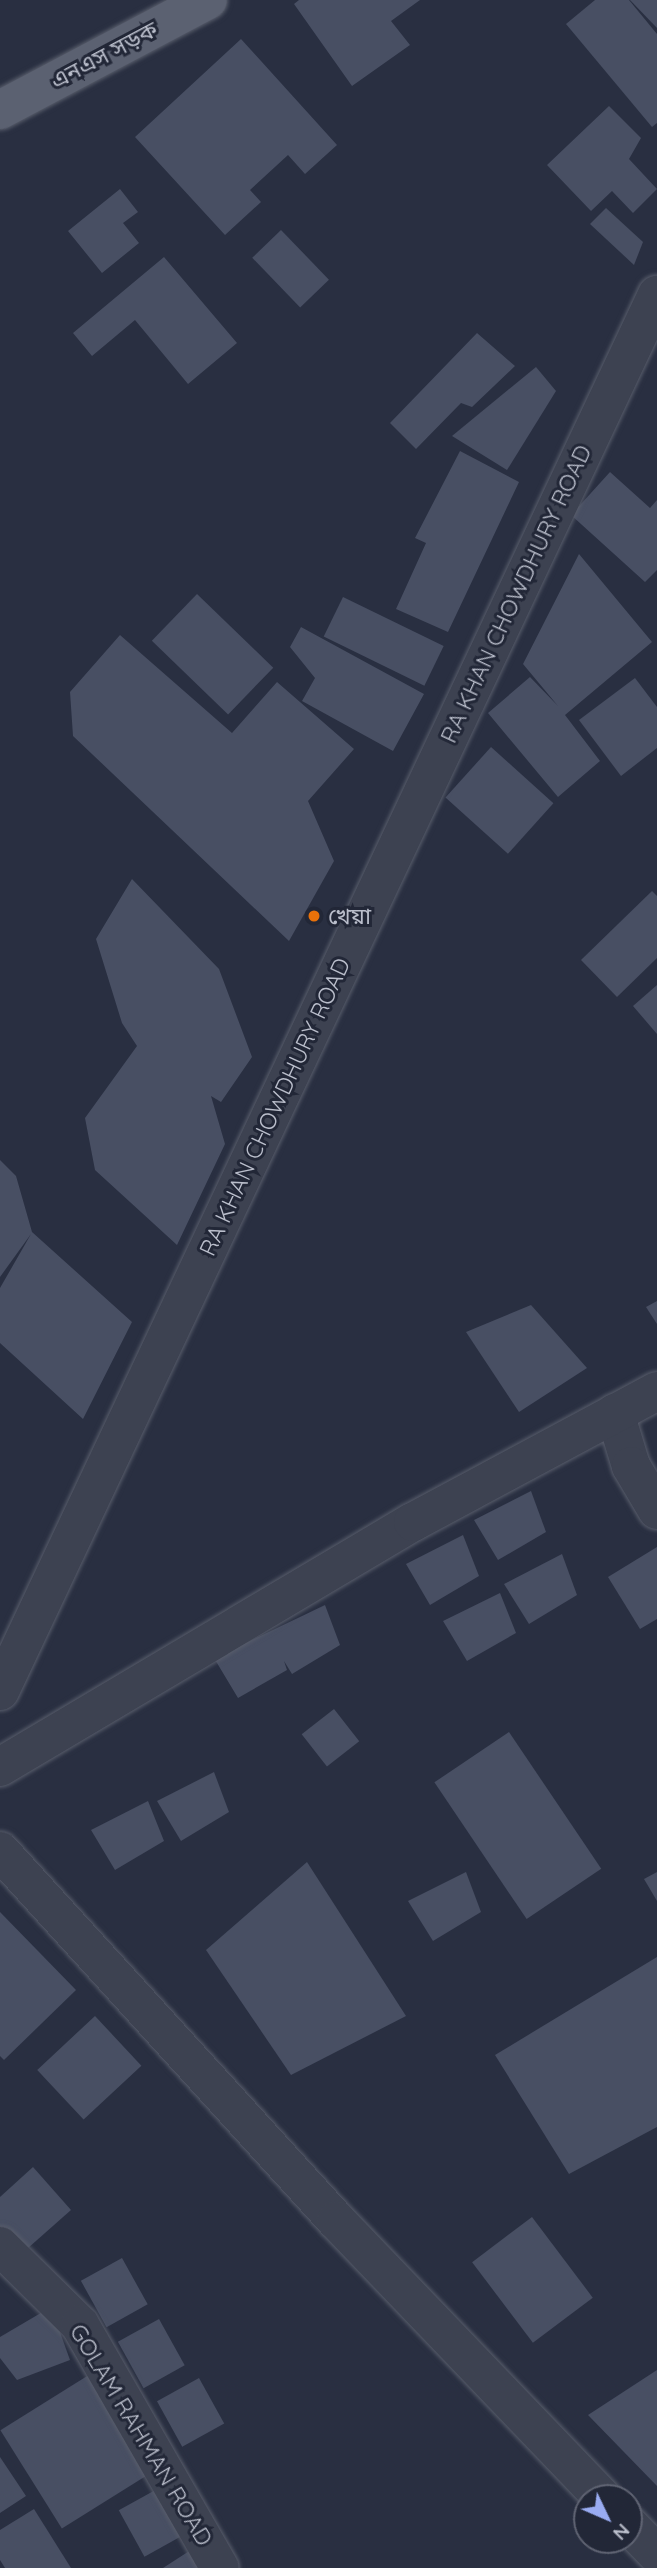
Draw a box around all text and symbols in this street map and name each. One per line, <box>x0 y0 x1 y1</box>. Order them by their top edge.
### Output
street label: এনএস সড়ক <box>46 15 162 95</box>
street label: RA KHAN CHOWDHURY ROAD <box>435 441 597 747</box>
place label: খেয়া <box>328 902 371 930</box>
marker: খেয়া <box>306 908 322 924</box>
street label: RA KHAN CHOWDHURY ROAD <box>194 954 356 1260</box>
street label: GOLAM RAHMAN ROAD <box>64 2319 218 2551</box>
north arrow <box>573 2484 643 2554</box>
text: N <box>608 2519 635 2546</box>

